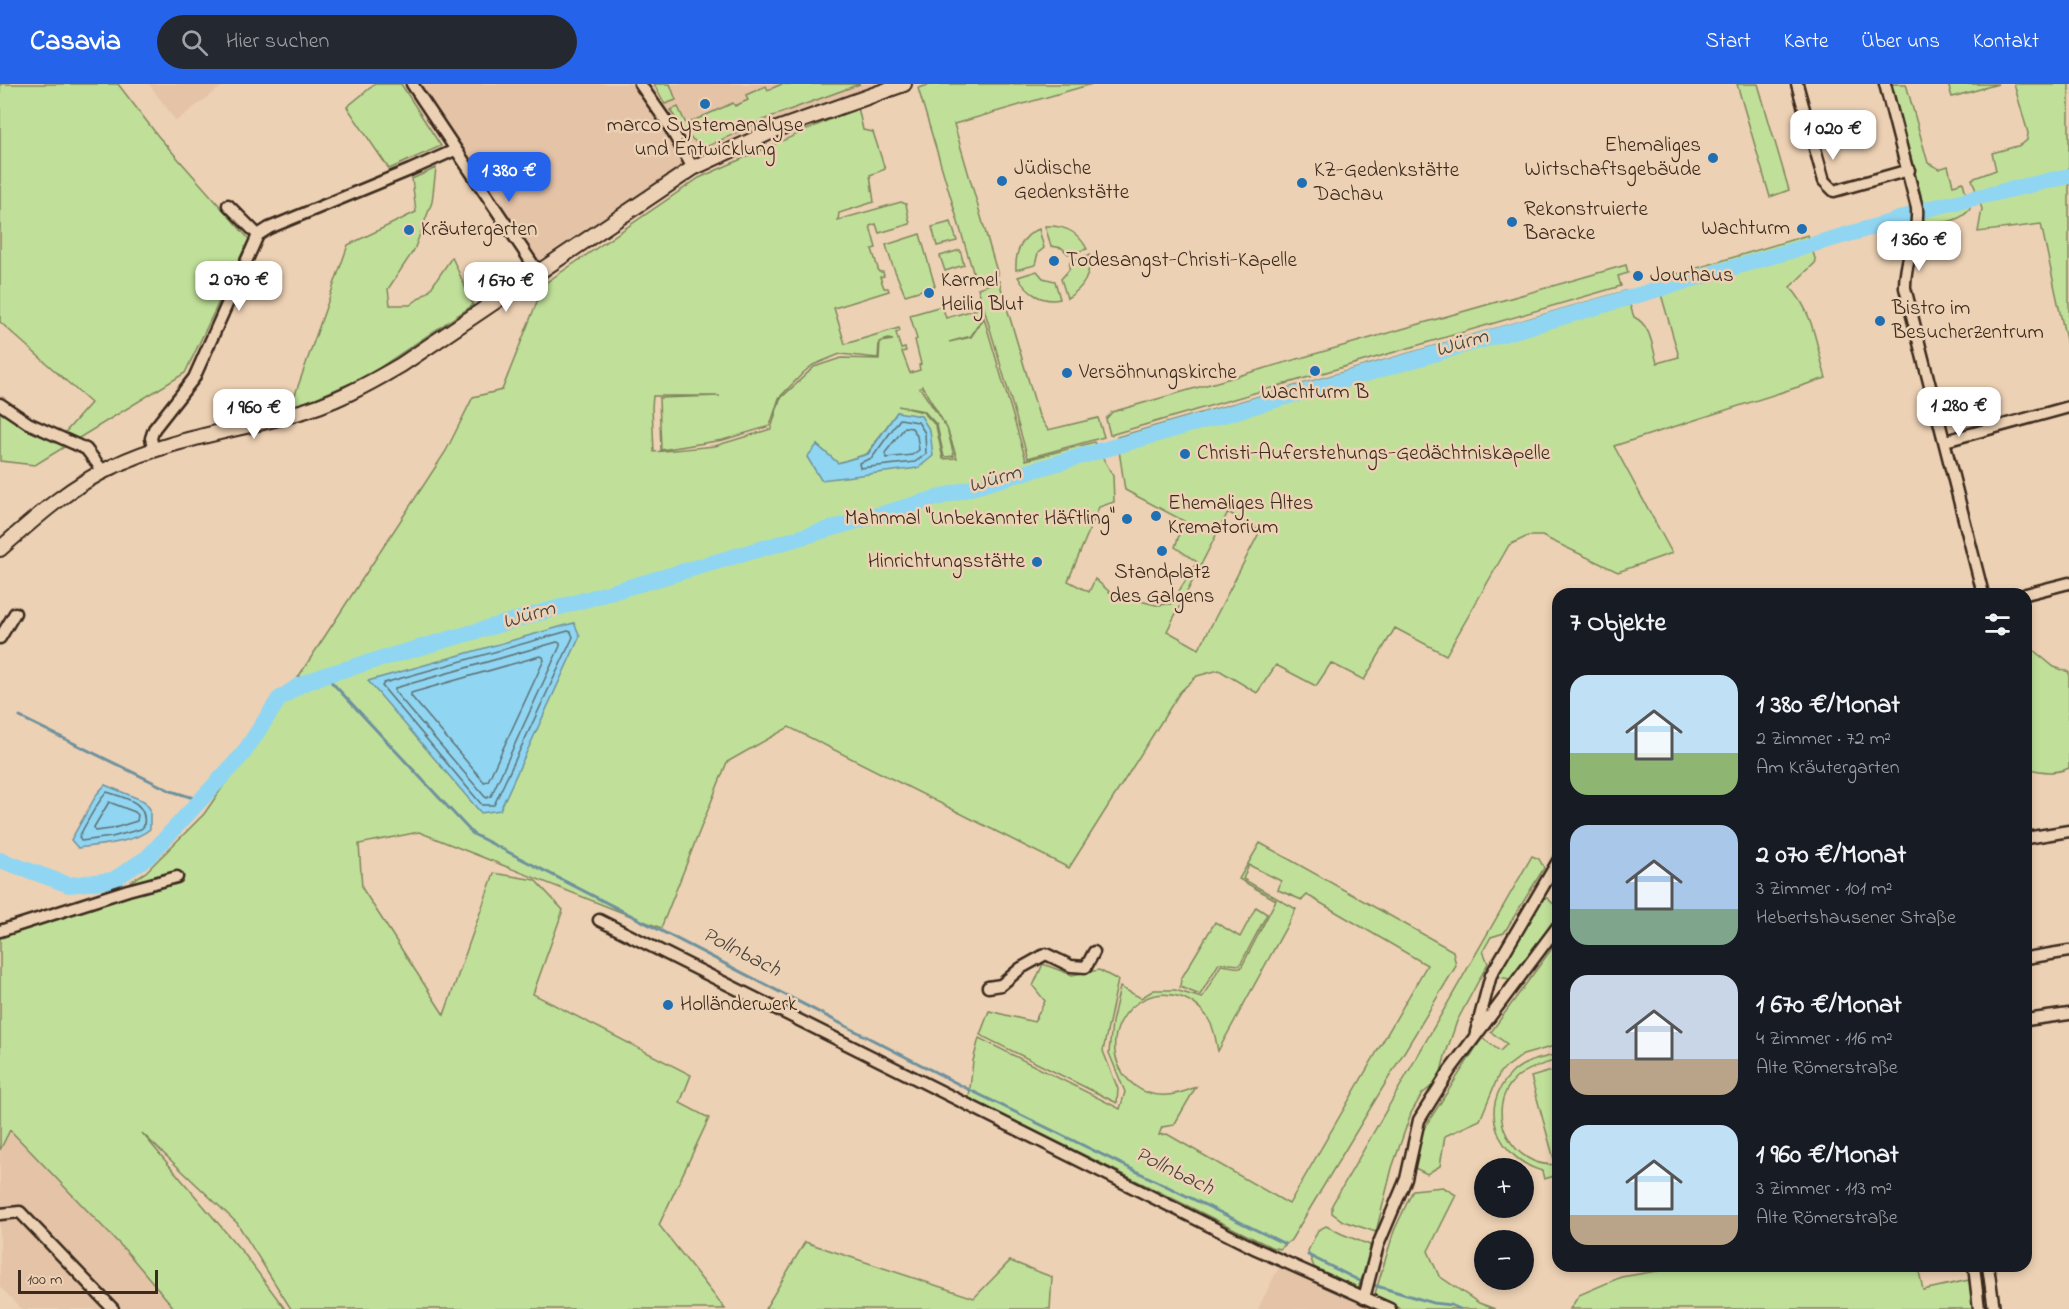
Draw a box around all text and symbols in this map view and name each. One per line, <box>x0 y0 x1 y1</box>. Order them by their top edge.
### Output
search box <box>157 15 577 69</box>
text: Casavia <box>30 22 121 63</box>
icon: search <box>178 26 211 59</box>
text: Hier suchen <box>226 26 329 58</box>
text: Start <box>1705 27 1751 57</box>
text: Karte <box>1784 27 1828 57</box>
text: Über uns <box>1861 27 1940 57</box>
text: Kontakt <box>1973 27 2039 57</box>
marker: marco Systemanalyse und Entwicklung <box>698 97 712 111</box>
pin: 1 020 € <box>1778 110 1888 161</box>
place label: marco Systemanalyse und Entwicklung <box>607 111 804 167</box>
text: 1 020 € <box>1804 115 1862 144</box>
place label: Ehemaliges Wirtschaftsgebäude <box>1525 131 1702 187</box>
marker: Ehemaliges Wirtschaftsgebäude <box>1706 151 1720 165</box>
pin: 1 380 € <box>454 152 564 203</box>
place label: Jüdische Gedenkstätte <box>1014 154 1130 208</box>
place label: KZ-Gedenkstätte Dachau <box>1313 156 1460 210</box>
text: 1 380 € <box>482 157 536 186</box>
marker: Jüdische Gedenkstätte <box>995 174 1009 188</box>
marker: KZ-Gedenkstätte Dachau <box>1295 176 1309 190</box>
place label: Rekonstruierte Baracke <box>1523 195 1648 249</box>
place label: Wachturm <box>1701 214 1790 244</box>
place label: Kräutergarten <box>421 215 537 247</box>
marker: Rekonstruierte Baracke <box>1505 215 1519 229</box>
pin: 1 360 € <box>1864 221 1974 272</box>
marker: Wachturm <box>1795 222 1809 236</box>
marker: Kräutergarten <box>402 223 416 237</box>
text: 1 360 € <box>1891 226 1947 255</box>
place label: Todesangst-Christi-Kapelle <box>1066 246 1297 278</box>
marker: Todesangst-Christi-Kapelle <box>1047 254 1061 268</box>
pin: 2 070 € <box>184 261 294 312</box>
place label: Jourhaus <box>1650 261 1734 291</box>
pin: 1 670 € <box>451 262 561 313</box>
text: 2 070 € <box>209 266 269 295</box>
place label: Karmel Heilig Blut <box>941 266 1024 322</box>
text: 1 670 € <box>478 267 534 296</box>
marker: Jourhaus <box>1631 269 1645 283</box>
marker: Karmel Heilig Blut <box>922 286 936 300</box>
place label: Bistro im Besucherzentrum <box>1891 294 2044 348</box>
marker: Bistro im Besucherzentrum <box>1873 314 1887 328</box>
water label: Würm <box>1432 321 1493 367</box>
place label: Versöhnungskirche <box>1078 358 1237 390</box>
marker: Wachturm B <box>1308 364 1322 378</box>
marker: Versöhnungskirche <box>1060 366 1074 380</box>
place label: Wachturm B <box>1261 378 1369 408</box>
pin: 1 280 € <box>1904 387 2014 438</box>
pin: 1 960 € <box>199 389 309 440</box>
text: 1 280 € <box>1931 392 1987 421</box>
text: 1 960 € <box>227 394 281 423</box>
place label: Christi-Auferstehungs-Gedächtniskapelle <box>1197 439 1551 471</box>
marker: Christi-Auferstehungs-Gedächtniskapelle <box>1178 447 1192 461</box>
water label: Würm <box>965 457 1026 503</box>
place label: Ehemaliges Altes Krematorium <box>1168 489 1313 543</box>
place label: Mahnmal "Unbekannter Häftling" <box>845 504 1115 536</box>
marker: Ehemaliges Altes Krematorium <box>1149 509 1163 523</box>
marker: Mahnmal "Unbekannter Häftling" <box>1120 512 1134 526</box>
marker: Standplatz des Galgens <box>1155 544 1169 558</box>
place label: Hinrichtungsstätte <box>868 547 1026 579</box>
marker: Hinrichtungsstätte <box>1030 555 1044 569</box>
place label: Standplatz des Galgens <box>1109 558 1215 614</box>
water label: Würm <box>499 593 560 639</box>
text: 7 Objekte <box>1570 605 1666 643</box>
icon: filters <box>1981 608 2014 641</box>
text: 1 380 €/Monat <box>1756 687 1900 725</box>
icon: home <box>1618 699 1690 771</box>
text: 2 Zimmer · 72 m² <box>1756 725 1891 754</box>
text: Am Kräutergarten <box>1756 754 1900 783</box>
text: 2 070 €/Monat <box>1756 837 1906 875</box>
icon: home <box>1618 849 1690 921</box>
text: 3 Zimmer · 101 m² <box>1756 875 1893 904</box>
text: Hebertshausener Straße <box>1756 904 1956 933</box>
water label: Pollnbach <box>696 920 786 987</box>
text: 1 670 €/Monat <box>1756 987 1902 1025</box>
place label: Holländerwerk <box>680 990 798 1020</box>
marker: Holländerwerk <box>661 998 675 1012</box>
icon: home <box>1618 999 1690 1071</box>
text: 4 Zimmer · 116 m² <box>1756 1025 1893 1054</box>
text: Alte Römerstraße <box>1756 1054 1898 1083</box>
text: 1 960 €/Monat <box>1756 1137 1899 1175</box>
water label: Pollnbach <box>1129 1139 1219 1205</box>
icon: home <box>1618 1149 1690 1221</box>
map controls <box>1474 1158 1534 1290</box>
button: + <box>1474 1158 1534 1218</box>
text: 3 Zimmer · 113 m² <box>1756 1175 1892 1204</box>
text: Alte Römerstraße <box>1756 1204 1898 1233</box>
button: − <box>1474 1230 1534 1290</box>
scale bar <box>18 1267 158 1294</box>
text: 100 m <box>27 1268 62 1292</box>

